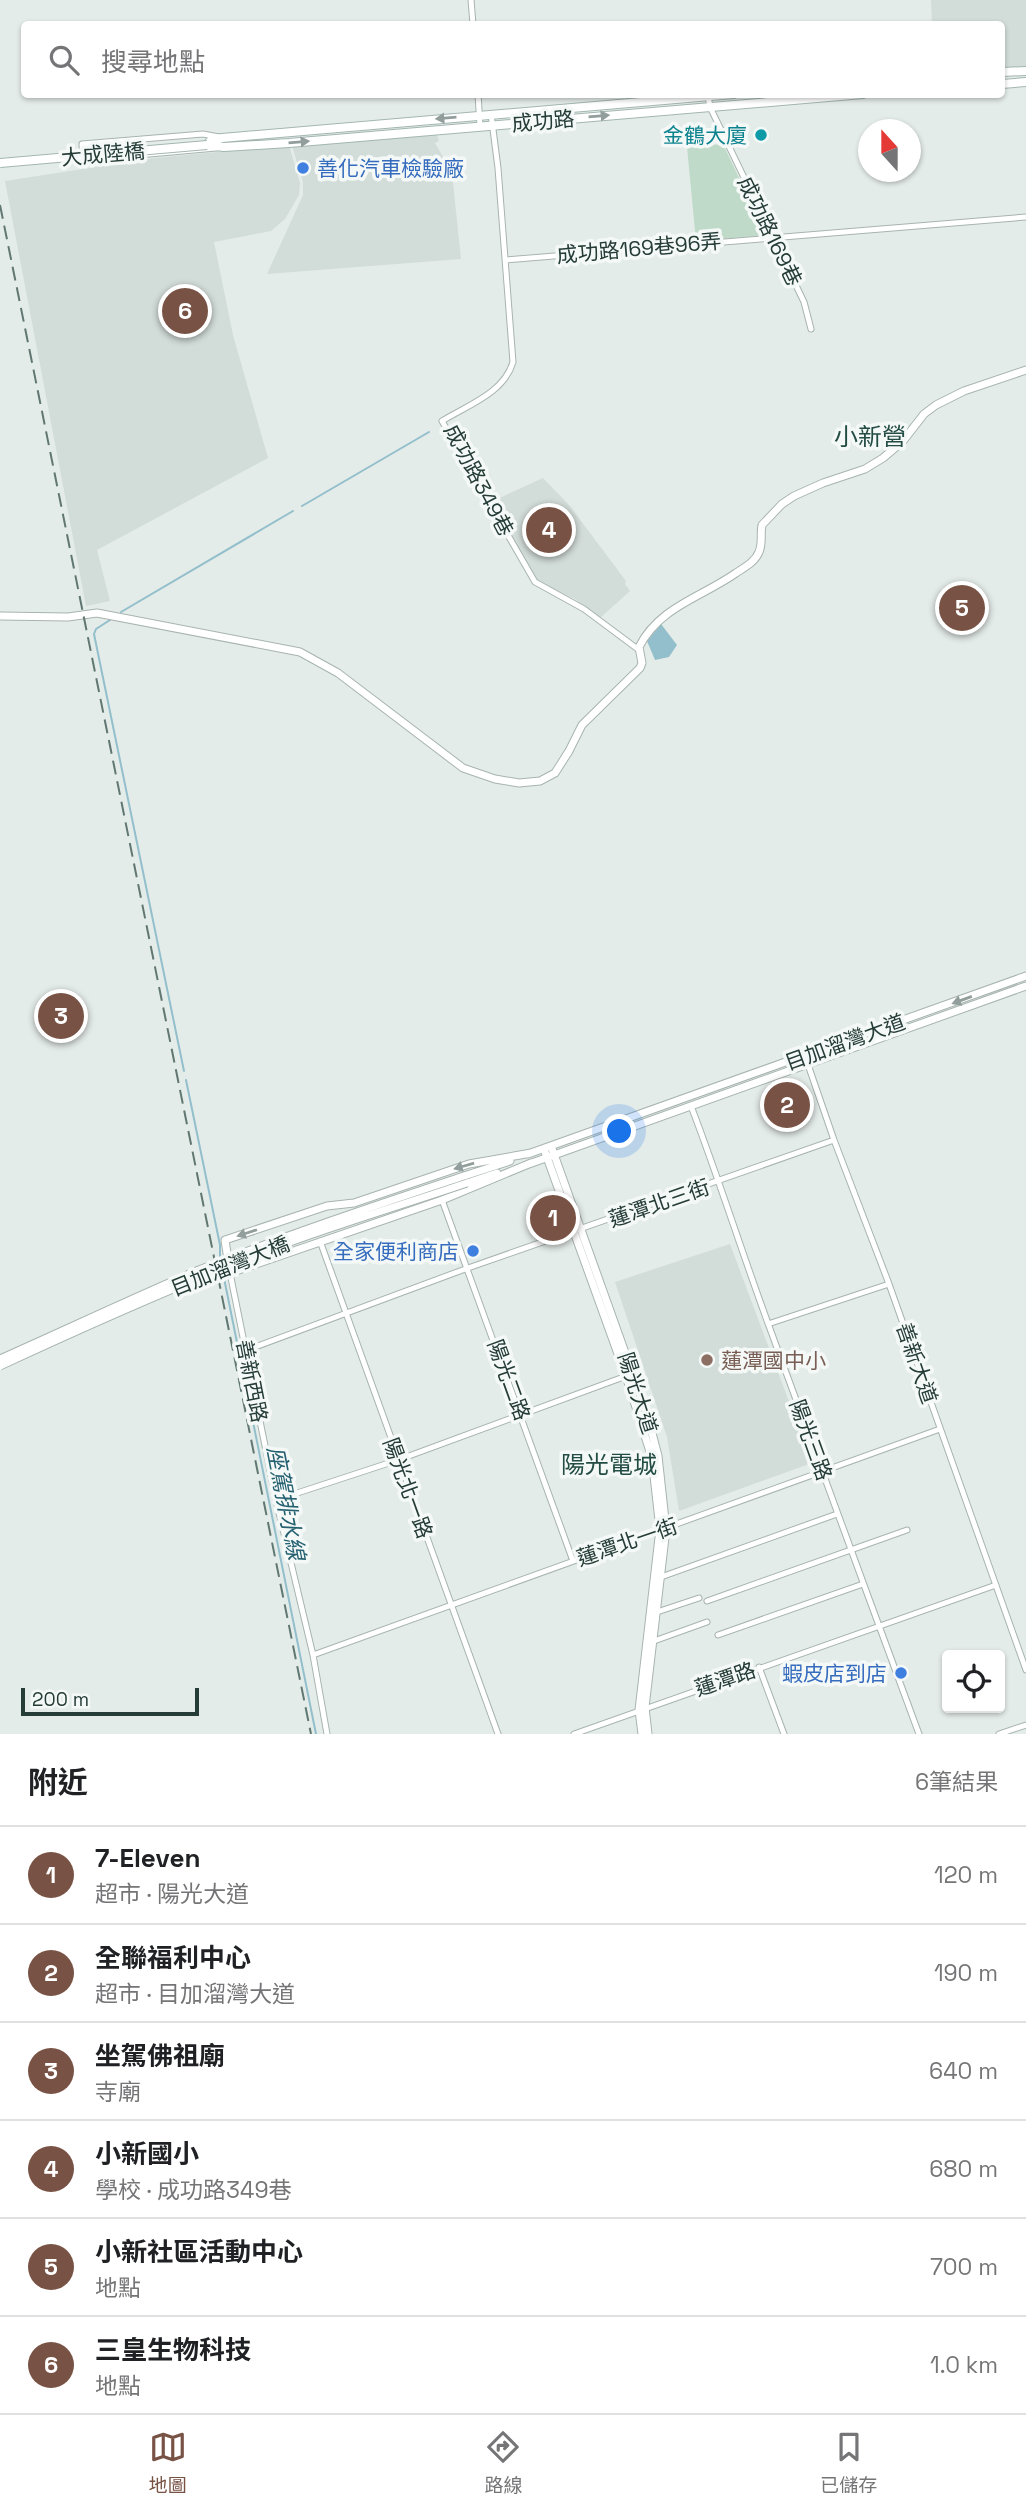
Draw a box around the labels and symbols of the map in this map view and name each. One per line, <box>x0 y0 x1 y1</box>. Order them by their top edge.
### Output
street label: 成功路 <box>510 105 576 137</box>
one-way arrow <box>588 110 610 121</box>
one-way arrow <box>435 113 457 124</box>
north arrow <box>858 119 921 182</box>
place label: 金鶴大廈 <box>663 122 747 149</box>
marker: 金鶴大廈 <box>753 127 769 143</box>
one-way arrow <box>288 136 310 147</box>
street label: 大成陸橋 <box>60 137 146 171</box>
place label: 善化汽車檢驗廠 <box>317 155 464 182</box>
marker: 善化汽車檢驗廠 <box>295 160 311 176</box>
street label: 成功路169巷 <box>732 172 808 290</box>
street label: 成功路169巷96弄 <box>556 227 722 269</box>
pin: 6 <box>162 285 208 337</box>
street label: 成功路349巷 <box>438 420 520 540</box>
district label: 小新營 <box>834 421 906 452</box>
pin: 4 <box>526 504 572 556</box>
pin: 5 <box>939 582 985 634</box>
pin: 3 <box>38 990 84 1042</box>
one-way arrow <box>951 994 972 1005</box>
street label: 目加溜灣大道 <box>781 1008 909 1076</box>
pin: 2 <box>764 1079 810 1131</box>
your location <box>602 1114 636 1148</box>
one-way arrow <box>453 1162 474 1172</box>
street label: 蓮潭北三街 <box>605 1173 713 1233</box>
pin: 1 <box>530 1192 576 1244</box>
one-way arrow <box>236 1228 257 1238</box>
street label: 目加溜灣大橋 <box>167 1230 293 1302</box>
place label: 全家便利商店 <box>333 1238 459 1265</box>
marker: 全家便利商店 <box>465 1243 481 1259</box>
street label: 善新大道 <box>891 1319 943 1407</box>
street label: 陽光二路 <box>482 1336 536 1424</box>
street label: 善新西路 <box>231 1337 273 1425</box>
place label: 蓮潭國中小 <box>721 1347 826 1374</box>
street label: 陽光大道 <box>612 1349 664 1437</box>
marker: 蓮潭國中小 <box>699 1352 715 1368</box>
street label: 陽光三路 <box>784 1396 838 1484</box>
street label: 陽光北一路 <box>377 1434 439 1542</box>
water label: 座駕排水線 <box>260 1444 312 1565</box>
district label: 陽光電城 <box>561 1449 657 1480</box>
street label: 蓮潭北一街 <box>573 1512 681 1572</box>
street label: 蓮潭路 <box>691 1656 759 1702</box>
place label: 蝦皮店到店 <box>782 1660 887 1687</box>
marker: 蝦皮店到店 <box>893 1665 909 1681</box>
scale bar <box>21 1685 200 1717</box>

